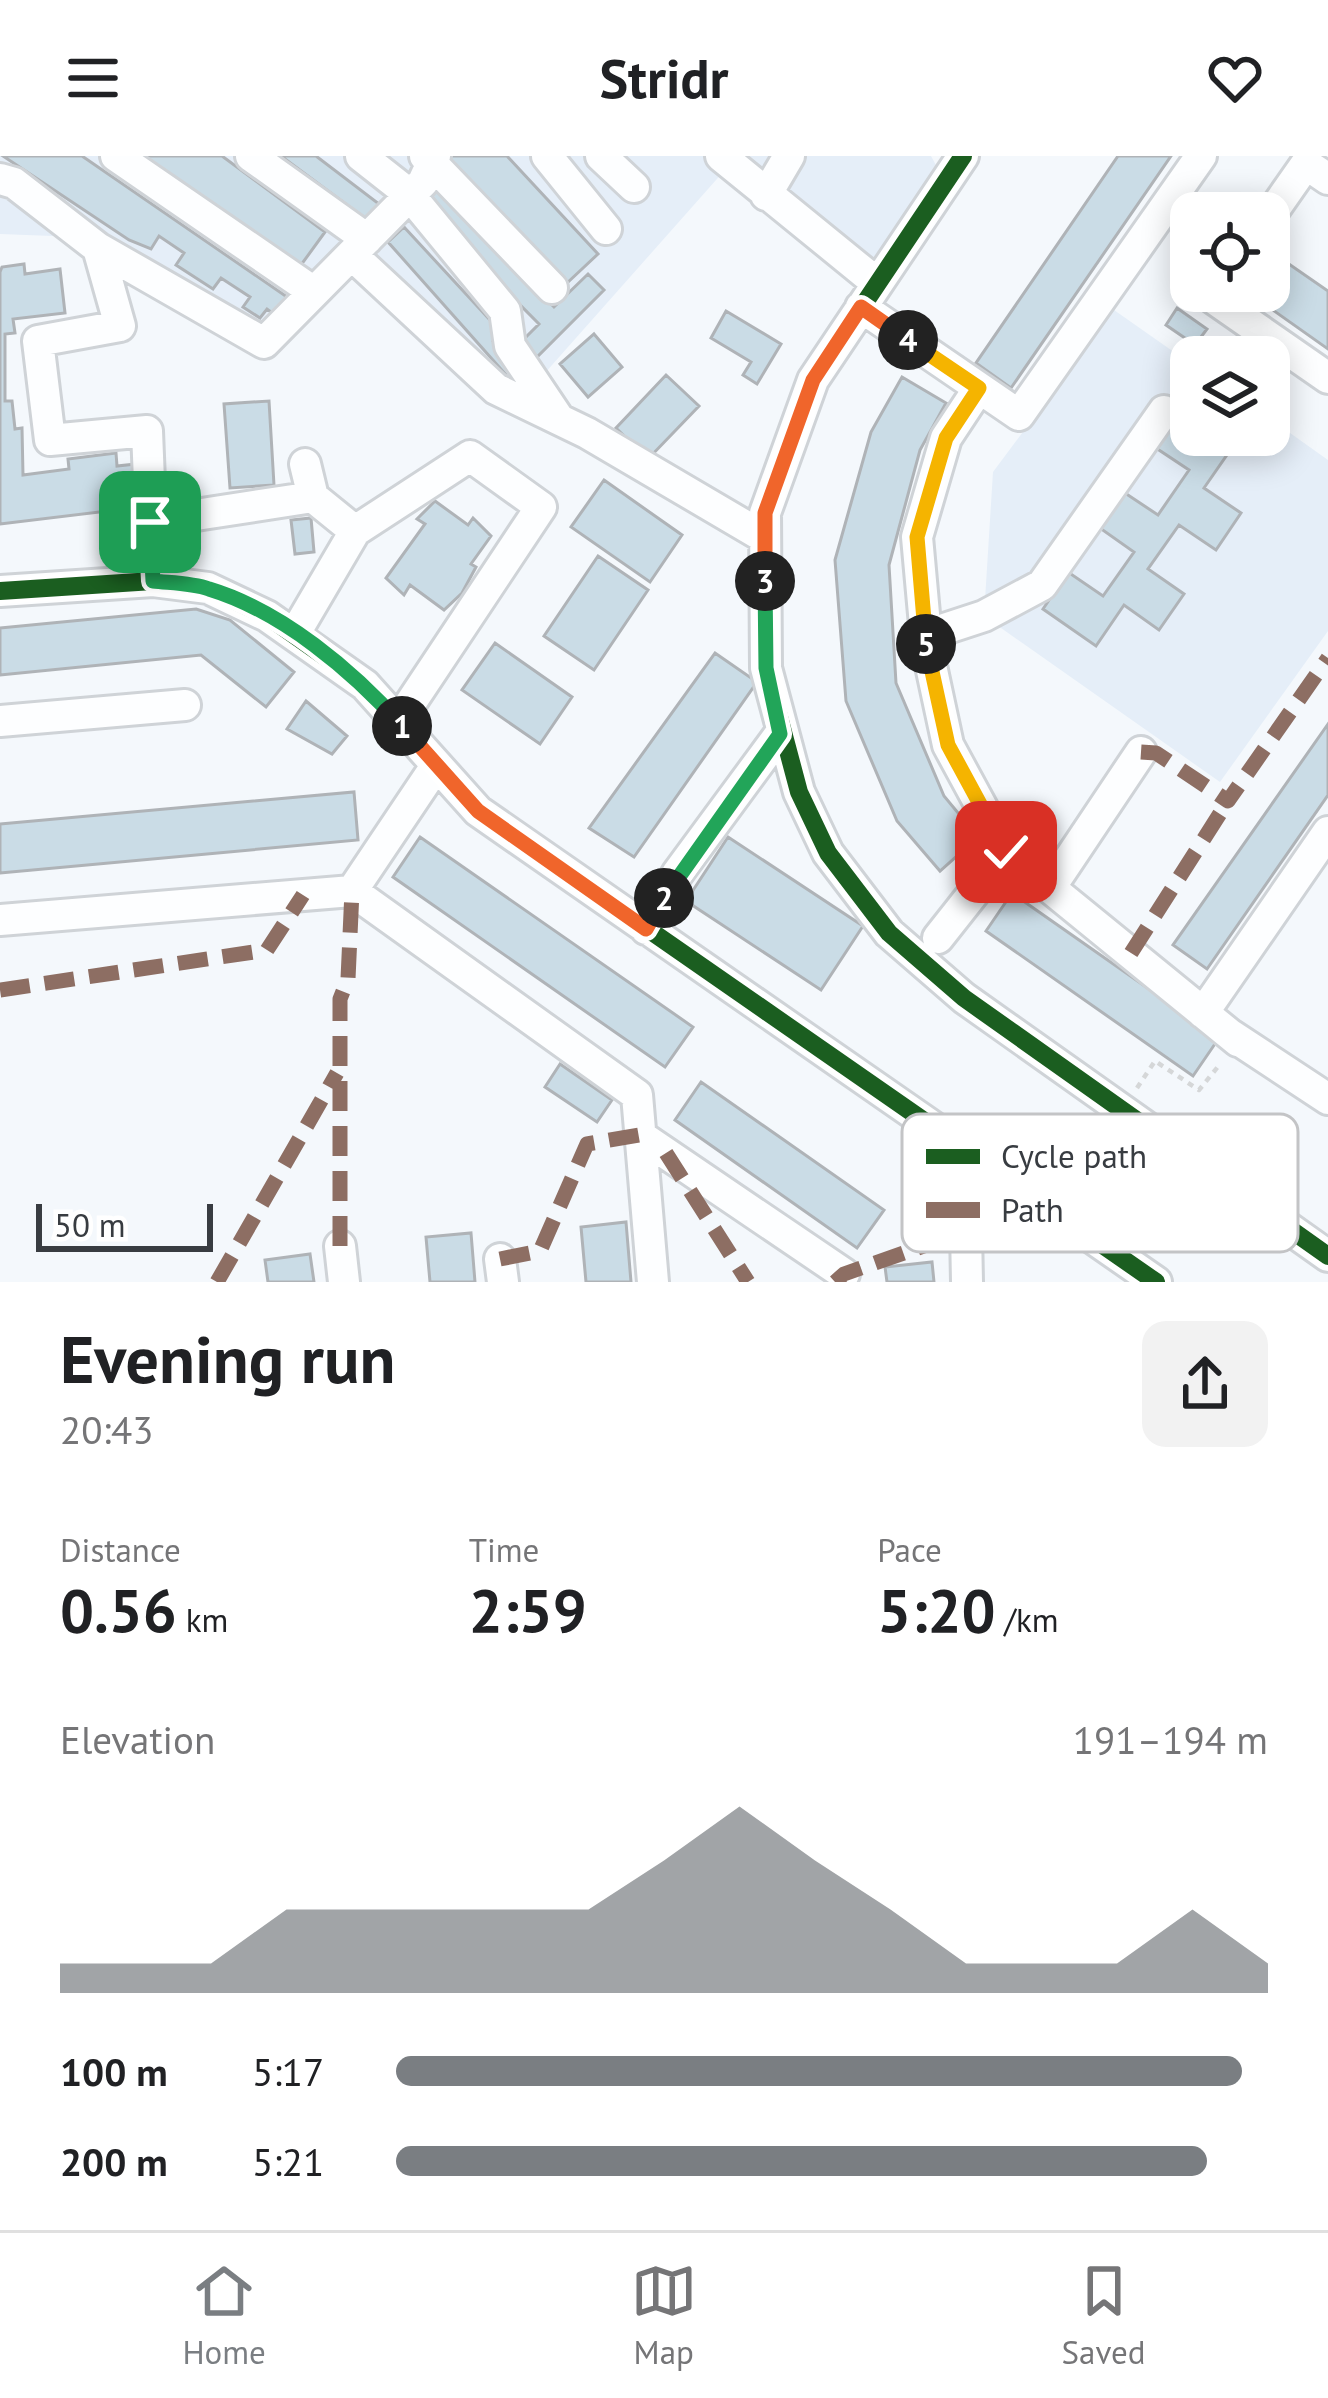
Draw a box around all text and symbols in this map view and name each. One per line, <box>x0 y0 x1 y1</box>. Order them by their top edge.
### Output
text: Stridr <box>599 43 729 113</box>
icon: menu <box>60 45 126 111</box>
icon: heart <box>1202 45 1268 111</box>
map controls <box>1170 192 1290 456</box>
button: locate <box>1170 192 1290 312</box>
pin: 4 <box>878 310 938 370</box>
text: 4 <box>899 318 917 361</box>
button: layers <box>1170 336 1290 456</box>
pin <box>99 471 201 573</box>
icon: arrive <box>117 489 183 555</box>
pin: 3 <box>735 551 795 611</box>
text: 3 <box>756 559 774 602</box>
pin: 5 <box>896 614 956 674</box>
text: 5 <box>917 622 935 665</box>
pin: 1 <box>372 696 432 756</box>
text: 1 <box>393 704 411 747</box>
pin <box>955 801 1057 903</box>
icon: check <box>973 819 1039 885</box>
pin: 2 <box>634 868 694 928</box>
text: 2 <box>655 876 673 919</box>
legend <box>902 1114 1298 1252</box>
text: Cycle path <box>1001 1134 1147 1177</box>
text: Path <box>1001 1188 1064 1231</box>
scale bar <box>36 1198 213 1251</box>
text: 50 m <box>54 1203 126 1246</box>
text: Evening run <box>60 1316 395 1401</box>
button: share <box>1142 1321 1268 1447</box>
text: 20:43 <box>60 1404 154 1455</box>
text: Distance <box>60 1528 181 1571</box>
text: Time <box>469 1528 539 1571</box>
text: Pace <box>877 1528 942 1571</box>
text: 0.56 <box>60 1571 177 1649</box>
text: 2:59 <box>469 1571 587 1649</box>
text: 5:20 <box>877 1571 996 1649</box>
text: km <box>177 1598 228 1641</box>
text: /km <box>996 1598 1059 1641</box>
text: Elevation <box>60 1714 215 1765</box>
text: 191–194 m <box>1073 1714 1268 1765</box>
text: 100 m <box>60 2046 168 2097</box>
text: 5:17 <box>252 2046 324 2097</box>
text: 200 m <box>60 2136 168 2187</box>
text: 5:21 <box>252 2136 324 2187</box>
tab: Home <box>182 2258 266 2373</box>
tab: Map <box>631 2258 697 2373</box>
tab: Saved <box>1062 2258 1146 2373</box>

